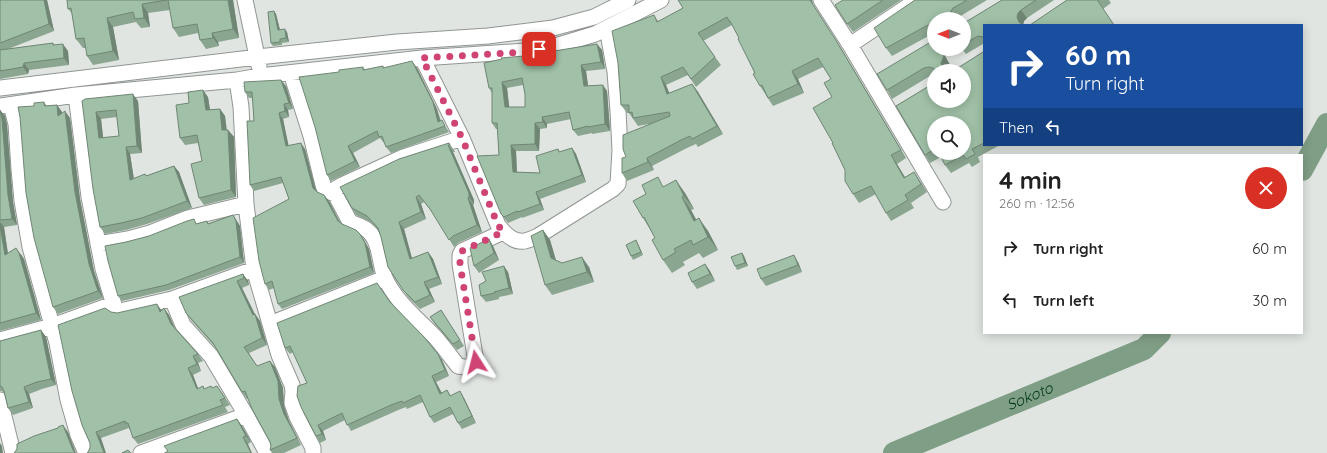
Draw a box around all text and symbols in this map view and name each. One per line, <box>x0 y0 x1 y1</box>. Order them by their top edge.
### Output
north arrow <box>927 12 971 56</box>
map controls <box>927 12 971 160</box>
pin <box>522 32 556 66</box>
text: 60 m <box>1065 37 1131 72</box>
icon: arrive <box>528 38 550 60</box>
icon: right <box>999 40 1051 92</box>
button: sound <box>927 64 971 108</box>
text: Turn right <box>1065 72 1145 95</box>
button: search <box>927 116 971 160</box>
icon: left <box>1042 116 1064 138</box>
text: Then <box>999 118 1034 137</box>
text: 4 min <box>999 165 1062 195</box>
button: close <box>1245 167 1287 209</box>
text: 260 m · 12:56 <box>999 195 1075 211</box>
icon: right <box>999 237 1021 259</box>
text: Turn right <box>1033 239 1104 258</box>
text: 60 m <box>1252 239 1287 258</box>
icon: left <box>999 289 1021 311</box>
text: Turn left <box>1033 291 1095 310</box>
text: 30 m <box>1252 291 1287 310</box>
position arrow <box>455 341 497 383</box>
water label: Sokoto <box>1004 378 1056 414</box>

